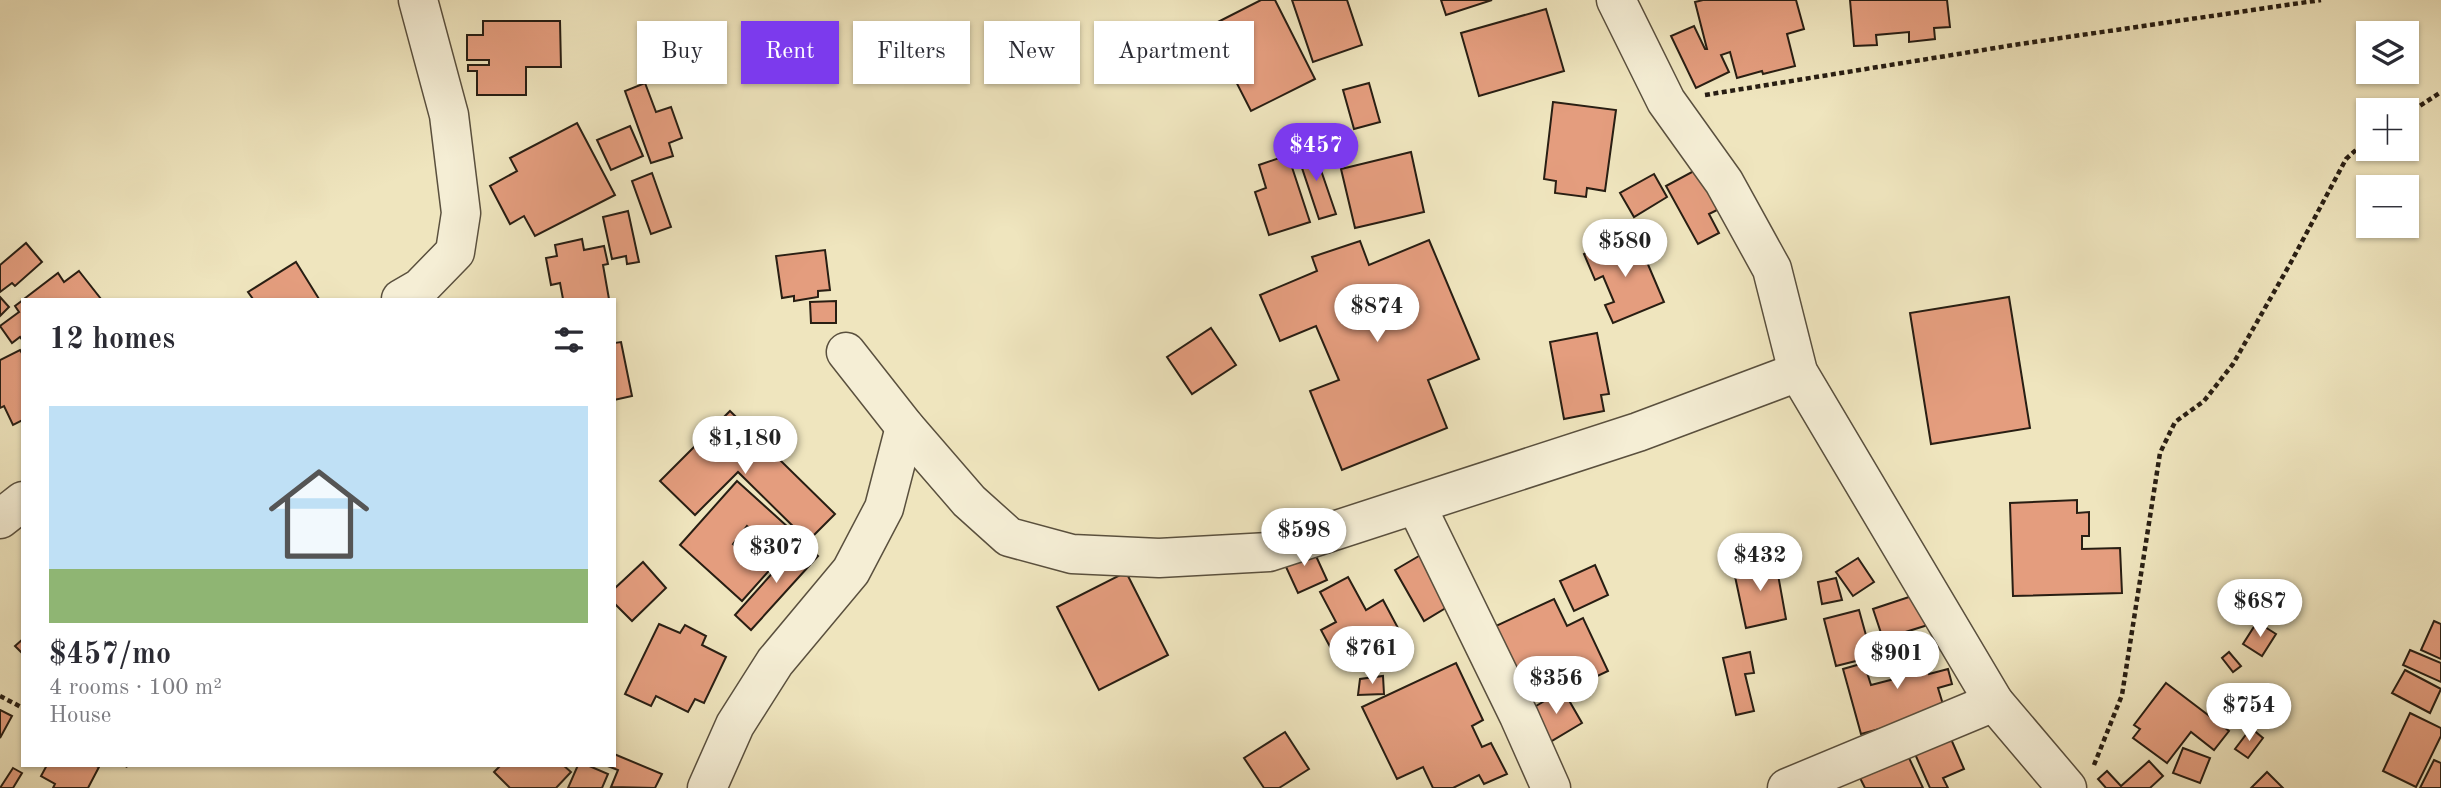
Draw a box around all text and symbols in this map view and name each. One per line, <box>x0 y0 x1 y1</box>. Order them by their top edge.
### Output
chip: Buy <box>637 21 727 84</box>
chip: Rent <box>741 21 839 84</box>
chip: Filters <box>853 21 970 84</box>
chip: New <box>984 21 1080 84</box>
chip: Apartment <box>1094 21 1254 84</box>
map controls <box>2356 21 2419 238</box>
button: layers <box>2356 21 2419 84</box>
button: + <box>2356 98 2419 161</box>
pin: $457 <box>1275 124 1357 183</box>
text: $457 <box>1289 134 1343 157</box>
button: − <box>2356 175 2419 238</box>
pin: $580 <box>1584 219 1666 279</box>
text: $580 <box>1598 230 1652 253</box>
pin: $874 <box>1336 284 1418 344</box>
text: $874 <box>1350 295 1404 318</box>
icon: filters <box>550 321 588 359</box>
text: 12 homes <box>49 325 175 355</box>
pin: $1,180 <box>688 416 802 476</box>
text: $1,180 <box>708 427 782 450</box>
icon: home <box>256 451 382 577</box>
pin: $598 <box>1263 508 1345 568</box>
text: $598 <box>1277 519 1331 542</box>
pin: $307 <box>735 526 817 585</box>
pin: $432 <box>1719 534 1801 593</box>
text: $307 <box>749 536 803 559</box>
text: $432 <box>1733 544 1787 567</box>
pin: $687 <box>2219 580 2301 639</box>
text: $687 <box>2233 590 2287 613</box>
pin: $761 <box>1331 626 1413 686</box>
pin: $901 <box>1856 632 1938 691</box>
text: $761 <box>1345 637 1399 660</box>
text: $457/mo <box>49 640 171 670</box>
text: $901 <box>1870 642 1924 665</box>
pin: $356 <box>1515 656 1597 716</box>
text: $356 <box>1529 667 1583 690</box>
text: 4 rooms · 100 m² <box>49 676 222 699</box>
pin: $754 <box>2208 684 2290 743</box>
text: $754 <box>2222 694 2276 717</box>
text: House <box>49 704 111 727</box>

